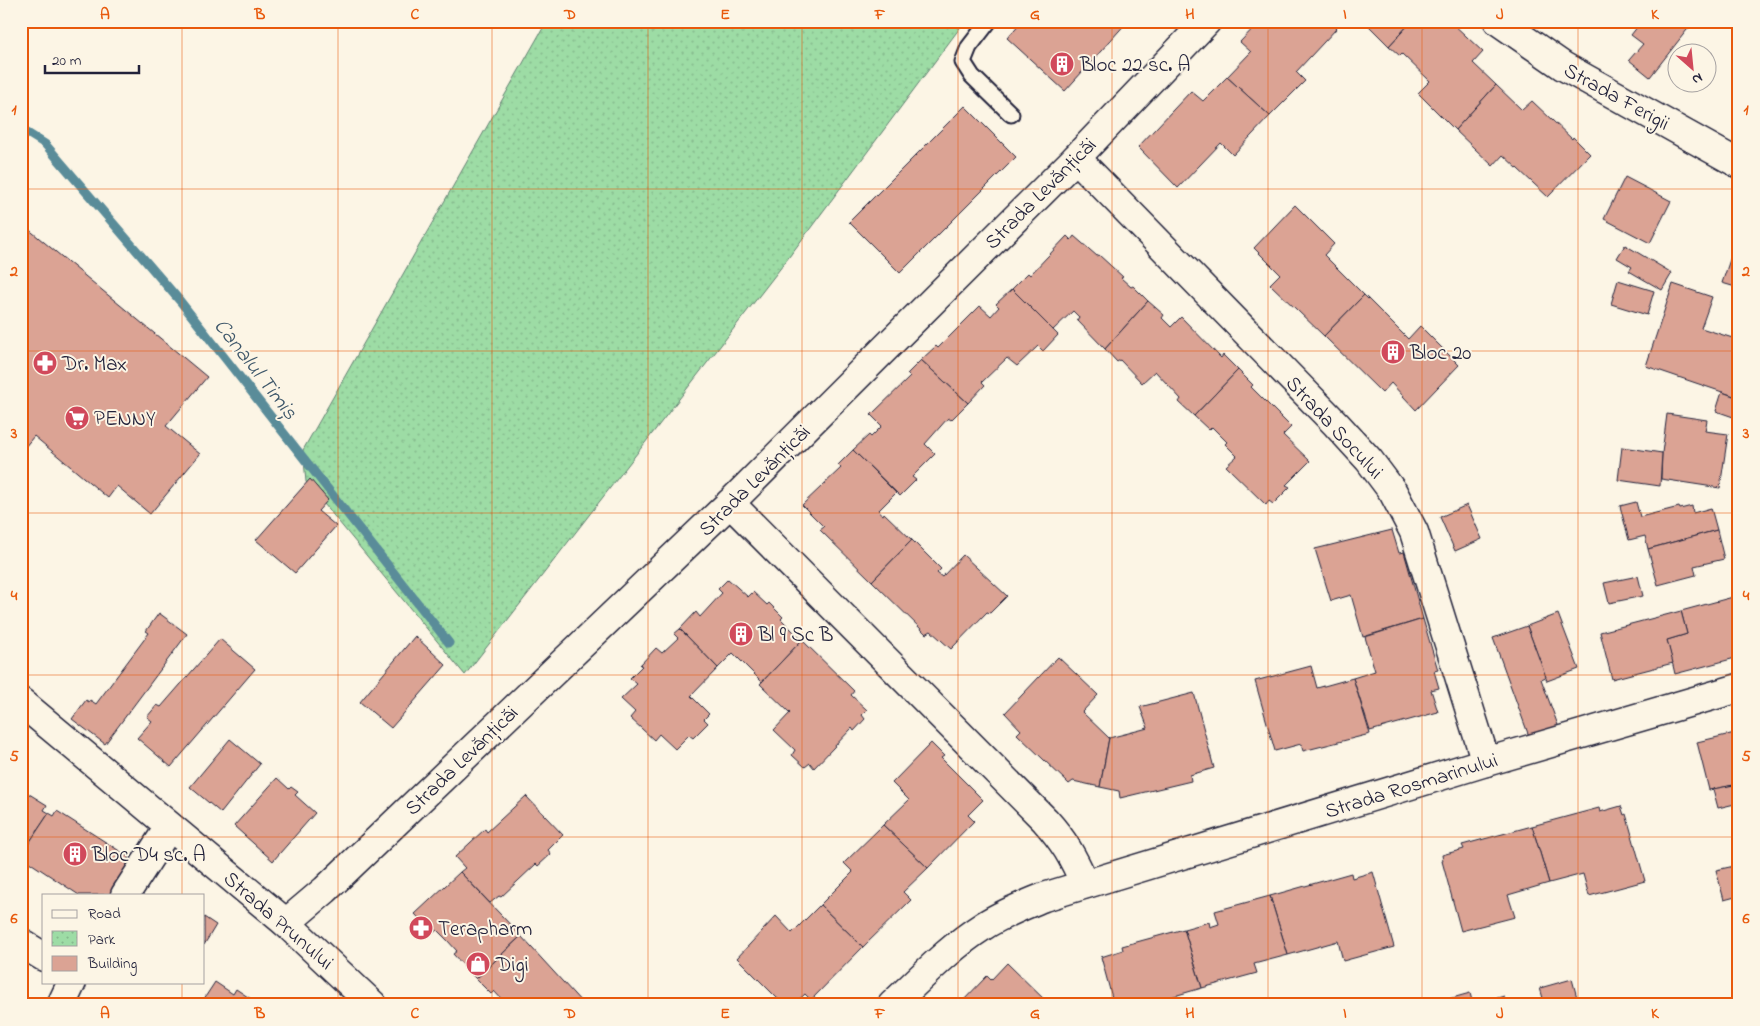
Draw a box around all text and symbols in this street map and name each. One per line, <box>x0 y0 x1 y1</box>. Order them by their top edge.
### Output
text: A <box>100 3 110 27</box>
text: B <box>254 3 266 27</box>
text: C <box>411 3 420 27</box>
text: D <box>563 3 576 27</box>
text: E <box>720 3 730 27</box>
text: F <box>874 3 886 27</box>
text: G <box>1030 3 1040 27</box>
text: H <box>1185 3 1195 27</box>
text: I <box>1343 3 1347 27</box>
text: J <box>1496 3 1504 27</box>
text: K <box>1651 3 1660 27</box>
scale bar <box>45 42 139 74</box>
north arrow <box>1668 42 1718 92</box>
text: 20 m <box>52 50 82 72</box>
building icon: Bloc 22 sc. A <box>1049 51 1075 77</box>
place label: Bloc 22 sc. A <box>1079 51 1191 81</box>
street label: Strada Ferigii <box>1557 56 1675 141</box>
text: N <box>1688 67 1706 90</box>
text: 1 <box>11 98 17 122</box>
text: 1 <box>1743 98 1749 122</box>
street label: Strada Levănțicăi <box>979 132 1104 257</box>
text: 2 <box>9 260 18 284</box>
text: 2 <box>1741 260 1750 284</box>
water label: Canalul Timiș <box>205 312 305 428</box>
building icon: Bloc 20 <box>1380 339 1406 365</box>
place label: Bloc 20 <box>1409 339 1471 369</box>
pharmacy icon: Dr. Max <box>32 350 58 376</box>
place label: Dr. Max <box>61 350 127 380</box>
street label: Strada Socului <box>1278 370 1389 487</box>
supermarket icon: PENNY <box>64 405 90 431</box>
place label: PENNY <box>94 405 156 435</box>
street label: Strada Levănțicăi <box>693 419 818 544</box>
text: 3 <box>10 422 18 446</box>
text: 3 <box>1742 422 1750 446</box>
text: 4 <box>10 584 18 608</box>
text: 4 <box>1742 584 1750 608</box>
building icon: Bl 9 Sc B <box>728 621 754 647</box>
place label: Bl 9 Sc B <box>757 621 833 651</box>
street label: Strada Levănțicăi <box>399 699 526 823</box>
text: 5 <box>9 745 19 769</box>
text: 5 <box>1741 745 1751 769</box>
street label: Strada Rosmarinului <box>1321 746 1502 827</box>
building icon: Bloc D4 sc. A <box>62 841 88 867</box>
place label: Bloc D4 sc. A <box>91 841 206 871</box>
street label: Strada Prunului <box>216 865 339 978</box>
legend <box>42 894 205 984</box>
text: Road <box>88 903 121 925</box>
text: 6 <box>9 907 18 931</box>
text: 6 <box>1741 907 1750 931</box>
pharmacy icon: Terapharm <box>408 915 434 941</box>
place label: Terapharm <box>438 915 532 945</box>
text: Park <box>88 929 116 951</box>
shop icon: Digi <box>465 951 491 977</box>
place label: Digi <box>495 951 528 983</box>
text: Building <box>87 953 137 976</box>
text: A <box>100 1002 110 1026</box>
text: B <box>254 1002 266 1026</box>
text: C <box>411 1002 420 1026</box>
text: D <box>563 1002 576 1026</box>
text: E <box>720 1002 730 1026</box>
text: F <box>874 1002 886 1026</box>
text: G <box>1030 1002 1040 1026</box>
text: H <box>1185 1002 1195 1026</box>
text: I <box>1343 1002 1347 1026</box>
text: J <box>1496 1002 1504 1026</box>
text: K <box>1651 1002 1660 1026</box>

